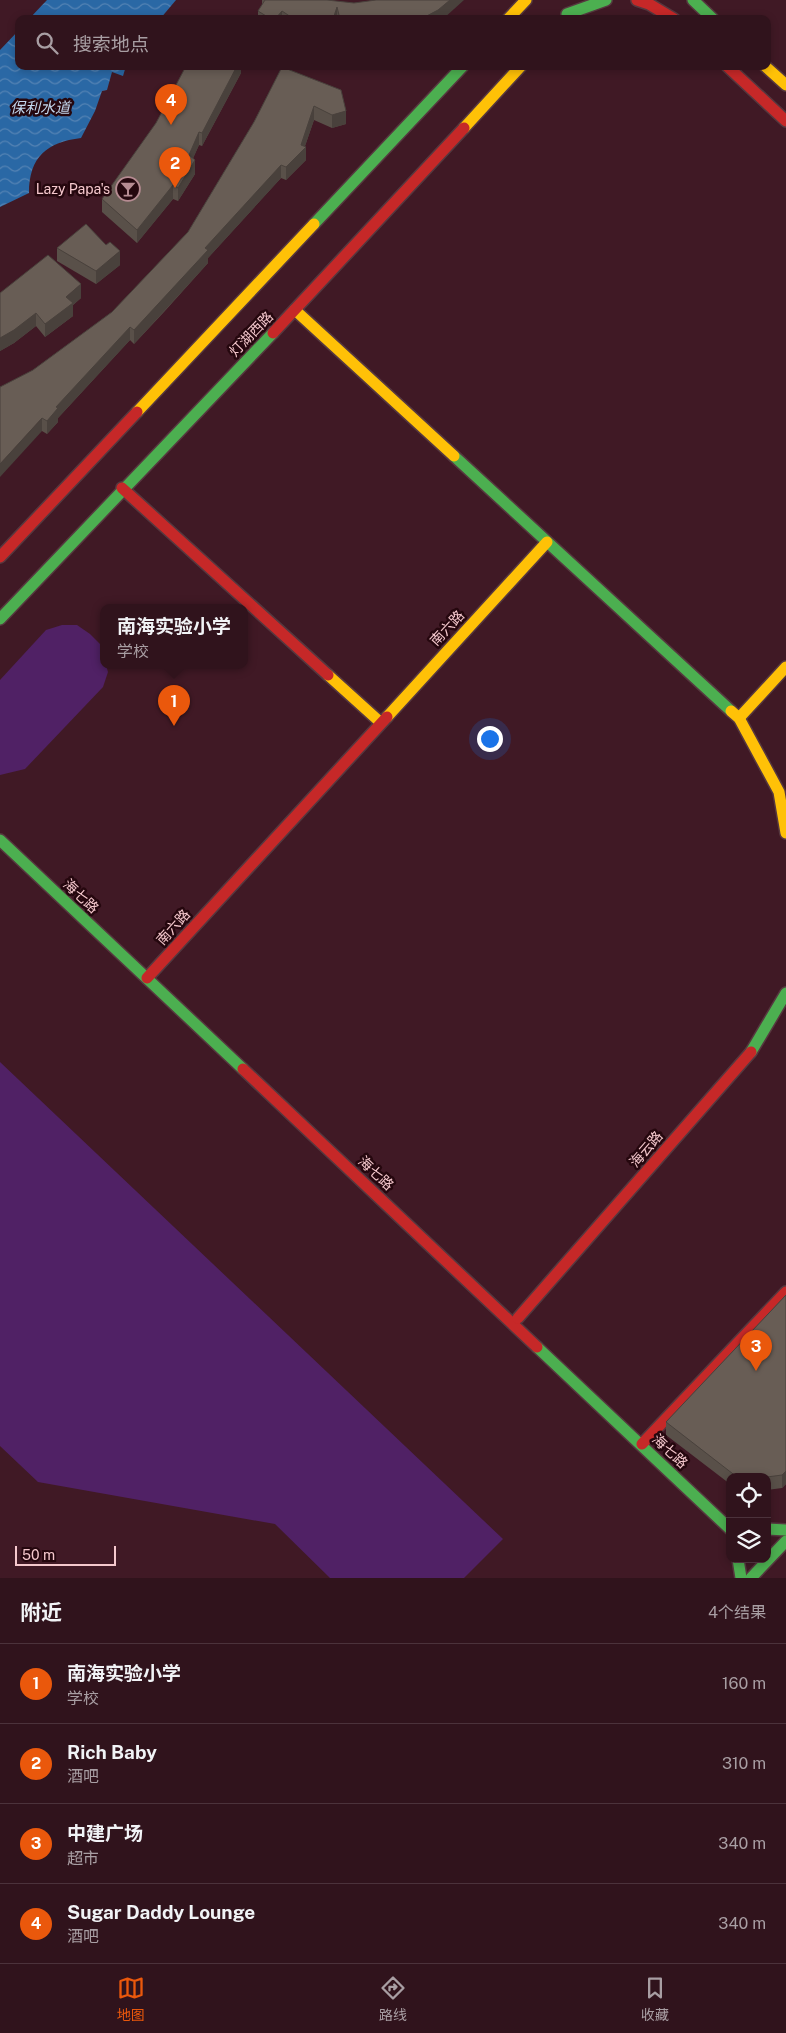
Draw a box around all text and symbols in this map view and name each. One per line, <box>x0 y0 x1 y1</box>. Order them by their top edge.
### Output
search box <box>15 15 771 70</box>
icon: search <box>33 29 61 57</box>
text: 搜索地点 <box>73 33 149 55</box>
pin: 4 <box>155 84 187 125</box>
water label: 保利水道 <box>10 99 72 116</box>
pin: 2 <box>159 147 191 188</box>
bar icon: Lazy Papa's <box>115 176 141 202</box>
place label: Lazy Papa's <box>36 181 110 197</box>
street label: 灯湖西路 <box>226 308 276 360</box>
popup <box>100 604 248 669</box>
street label: 南六路 <box>427 607 467 649</box>
text: 南海实验小学 <box>117 615 231 637</box>
text: 学校 <box>117 642 149 661</box>
pin: 1 <box>158 685 190 726</box>
your location <box>477 726 503 752</box>
street label: 海七路 <box>60 876 102 916</box>
street label: 南六路 <box>153 906 193 948</box>
street label: 海云路 <box>626 1128 666 1170</box>
street label: 海七路 <box>355 1153 397 1193</box>
pin: 3 <box>740 1330 772 1371</box>
street label: 海七路 <box>649 1431 691 1471</box>
map controls <box>726 1473 771 1563</box>
button: locate <box>726 1473 771 1518</box>
button: layers <box>726 1518 771 1563</box>
scale bar <box>15 1543 116 1566</box>
text: 50 m <box>22 1547 55 1563</box>
text: 附近 <box>20 1600 62 1625</box>
text: 4个结果 <box>708 1603 766 1622</box>
text: 南海实验小学 <box>67 1662 181 1684</box>
text: 1 <box>33 1674 39 1693</box>
text: 160 m <box>722 1674 766 1693</box>
text: 学校 <box>67 1689 99 1708</box>
text: Rich Baby <box>67 1741 157 1763</box>
text: 2 <box>31 1754 41 1773</box>
text: 310 m <box>722 1754 766 1773</box>
text: 酒吧 <box>67 1767 99 1786</box>
text: 中建广场 <box>67 1822 143 1844</box>
text: 3 <box>31 1834 41 1853</box>
text: 340 m <box>718 1834 766 1853</box>
text: 超市 <box>67 1849 99 1868</box>
text: Sugar Daddy Lounge <box>67 1901 255 1923</box>
text: 4 <box>31 1914 41 1933</box>
text: 340 m <box>718 1914 766 1933</box>
text: 酒吧 <box>67 1927 99 1946</box>
tab: 地图 <box>117 1974 145 2024</box>
tab: 路线 <box>379 1974 407 2024</box>
tab: 收藏 <box>641 1974 669 2024</box>

